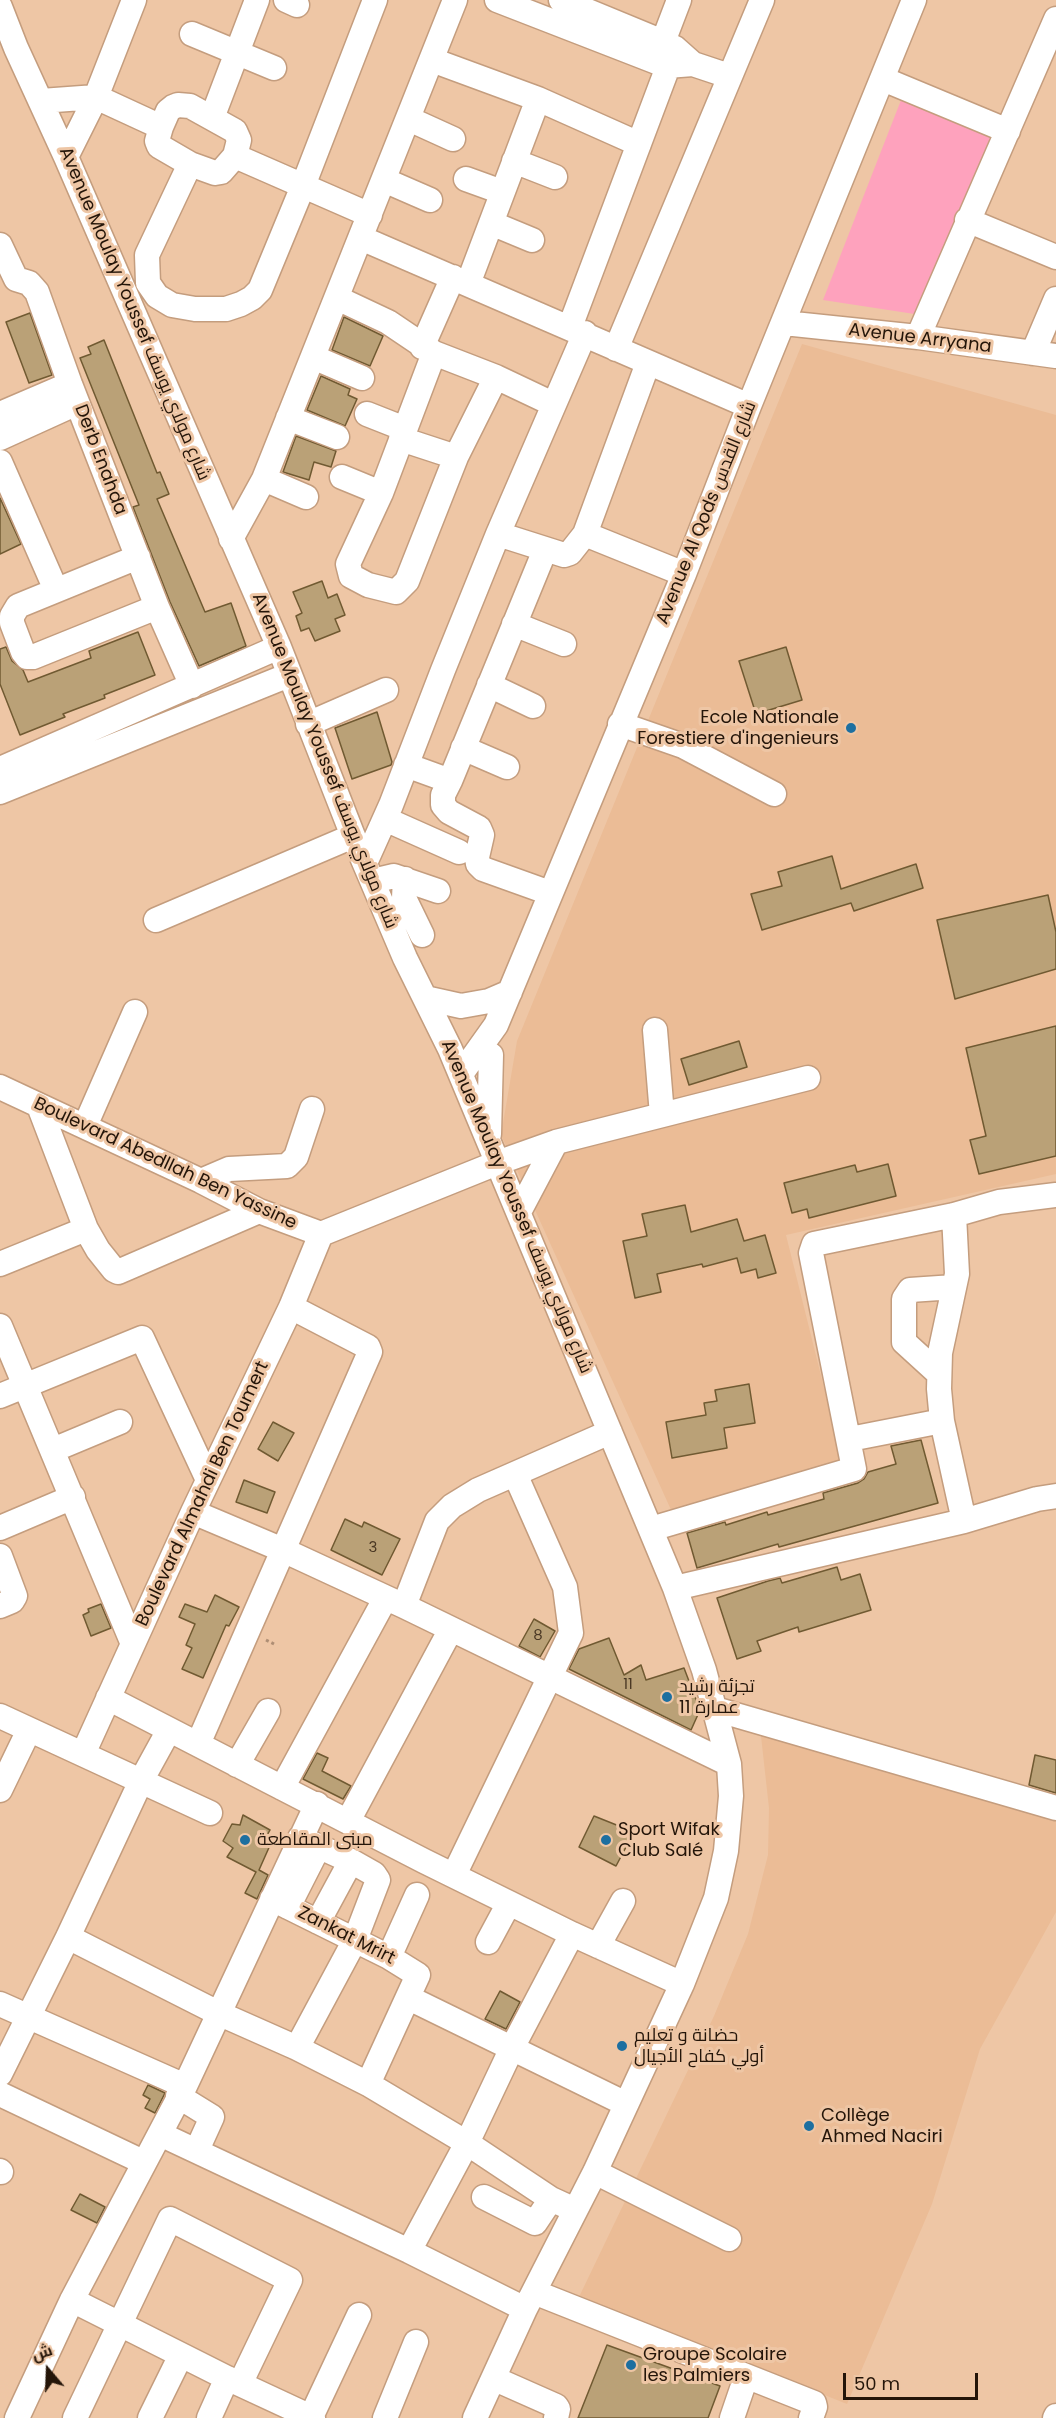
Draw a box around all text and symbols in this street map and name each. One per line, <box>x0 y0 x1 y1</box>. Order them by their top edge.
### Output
street label: Avenue Moulay Youssef شارع مولاي يوسف <box>54 144 214 484</box>
street label: Avenue Arryana <box>847 320 993 358</box>
street label: Avenue Al Qods شارع القدس <box>652 399 762 627</box>
street label: Derb Enahda <box>69 402 131 518</box>
street label: Avenue Moulay Youssef شارع مولاي يوسف <box>247 590 401 932</box>
place label: Ecole Nationale Forestiere d'ingenieurs <box>637 707 839 750</box>
marker: Ecole Nationale Forestiere d'ingenieurs <box>844 721 858 735</box>
street label: Avenue Moulay Youssef شارع مولاي يوسف <box>436 1037 596 1377</box>
street label: Boulevard Abedllah Ben Yassine <box>30 1093 300 1235</box>
street label: Boulevard Almahdi Ben Toumert <box>132 1358 274 1630</box>
house number: 3 <box>369 1539 377 1557</box>
house number: 8 <box>533 1627 543 1645</box>
house number: 11 <box>623 1676 633 1694</box>
place label: تجزئة رشيد عمارة 11 <box>679 1676 755 1718</box>
marker: تجزئة رشيد عمارة 11 <box>660 1690 674 1704</box>
place label: Sport Wifak Club Salé <box>618 1819 720 1862</box>
place label: مبنى المقاطعة <box>257 1829 373 1851</box>
marker: مبنى المقاطعة <box>238 1833 252 1847</box>
marker: Sport Wifak Club Salé <box>599 1833 613 1847</box>
street label: Zankat Mrirt <box>294 1902 398 1970</box>
place label: حضانة و تعليم أولي كفاح الأجيال <box>634 2025 764 2068</box>
marker: حضانة و تعليم أولي كفاح الأجيال <box>615 2039 629 2053</box>
place label: Collège Ahmed Naciri <box>821 2105 943 2148</box>
marker: Collège Ahmed Naciri <box>802 2119 816 2133</box>
text: ش <box>29 2338 55 2367</box>
north arrow <box>18 2340 78 2400</box>
place label: Groupe Scolaire les Palmiers <box>643 2344 787 2386</box>
marker: Groupe Scolaire les Palmiers <box>624 2358 638 2372</box>
scale bar <box>846 2361 981 2399</box>
text: 50 m <box>854 2371 900 2396</box>

